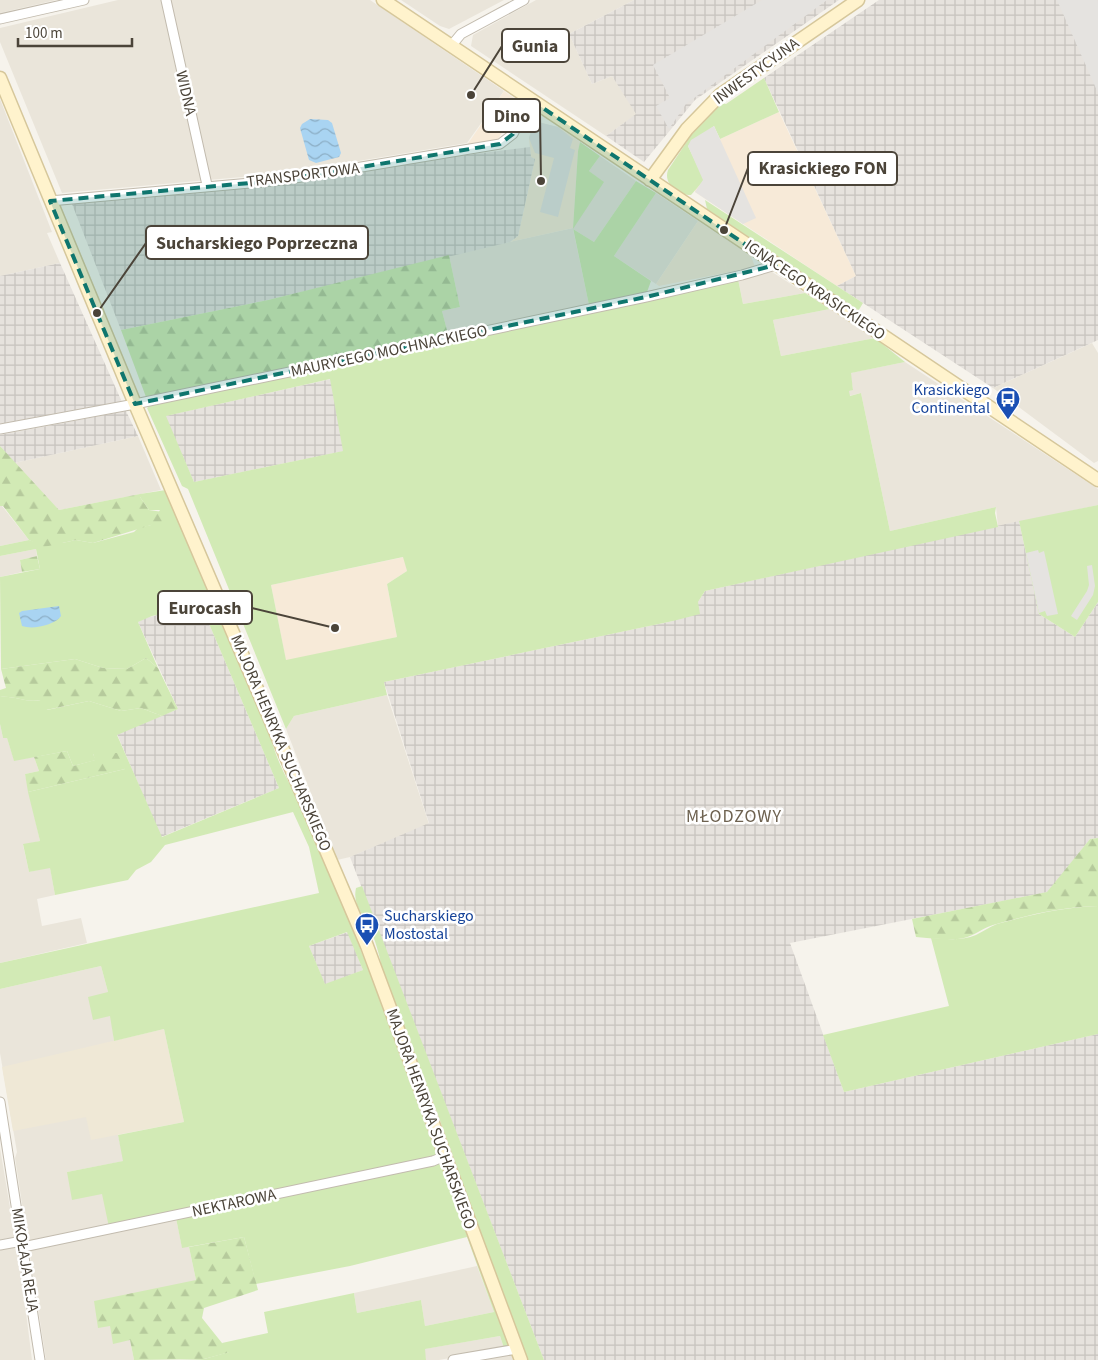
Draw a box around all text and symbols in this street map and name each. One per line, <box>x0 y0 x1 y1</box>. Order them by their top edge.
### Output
scale bar <box>18 15 131 47</box>
text: 100 m <box>25 23 63 44</box>
callout: Gunia <box>502 29 569 62</box>
street label: INWESTYCYJNA <box>709 32 804 110</box>
text: Gunia <box>512 34 558 59</box>
street label: WIDNA <box>170 68 202 118</box>
callout: Dino <box>483 99 540 132</box>
text: Dino <box>494 104 530 129</box>
callout: Krasickiego FON <box>748 152 897 185</box>
text: Krasickiego FON <box>759 156 887 181</box>
street label: TRANSPORTOWA <box>245 157 361 193</box>
callout: Sucharskiego Poprzeczna <box>146 226 368 259</box>
text: Sucharskiego Poprzeczna <box>156 231 358 256</box>
street label: IGNACEGO KRASICKIEGO <box>740 235 890 345</box>
street label: MAURYCEGO MOCHNACKIEGO <box>289 319 489 383</box>
place label: Krasickiego Continental <box>911 379 990 419</box>
bus stop icon: Krasickiego Continental <box>995 386 1021 420</box>
callout: Eurocash <box>158 591 252 624</box>
text: Eurocash <box>168 596 242 621</box>
street label: MAJORA HENRYKA SUCHARSKIEGO <box>225 631 337 855</box>
district label: MŁODZOWY <box>686 804 782 829</box>
place label: Sucharskiego Mostostal <box>384 905 474 945</box>
bus stop icon: Sucharskiego Mostostal <box>354 912 380 946</box>
street label: MAJORA HENRYKA SUCHARSKIEGO <box>381 1006 481 1232</box>
street label: NEKTAROWA <box>190 1183 278 1223</box>
street label: MIKOŁAJA REJA <box>6 1206 44 1314</box>

